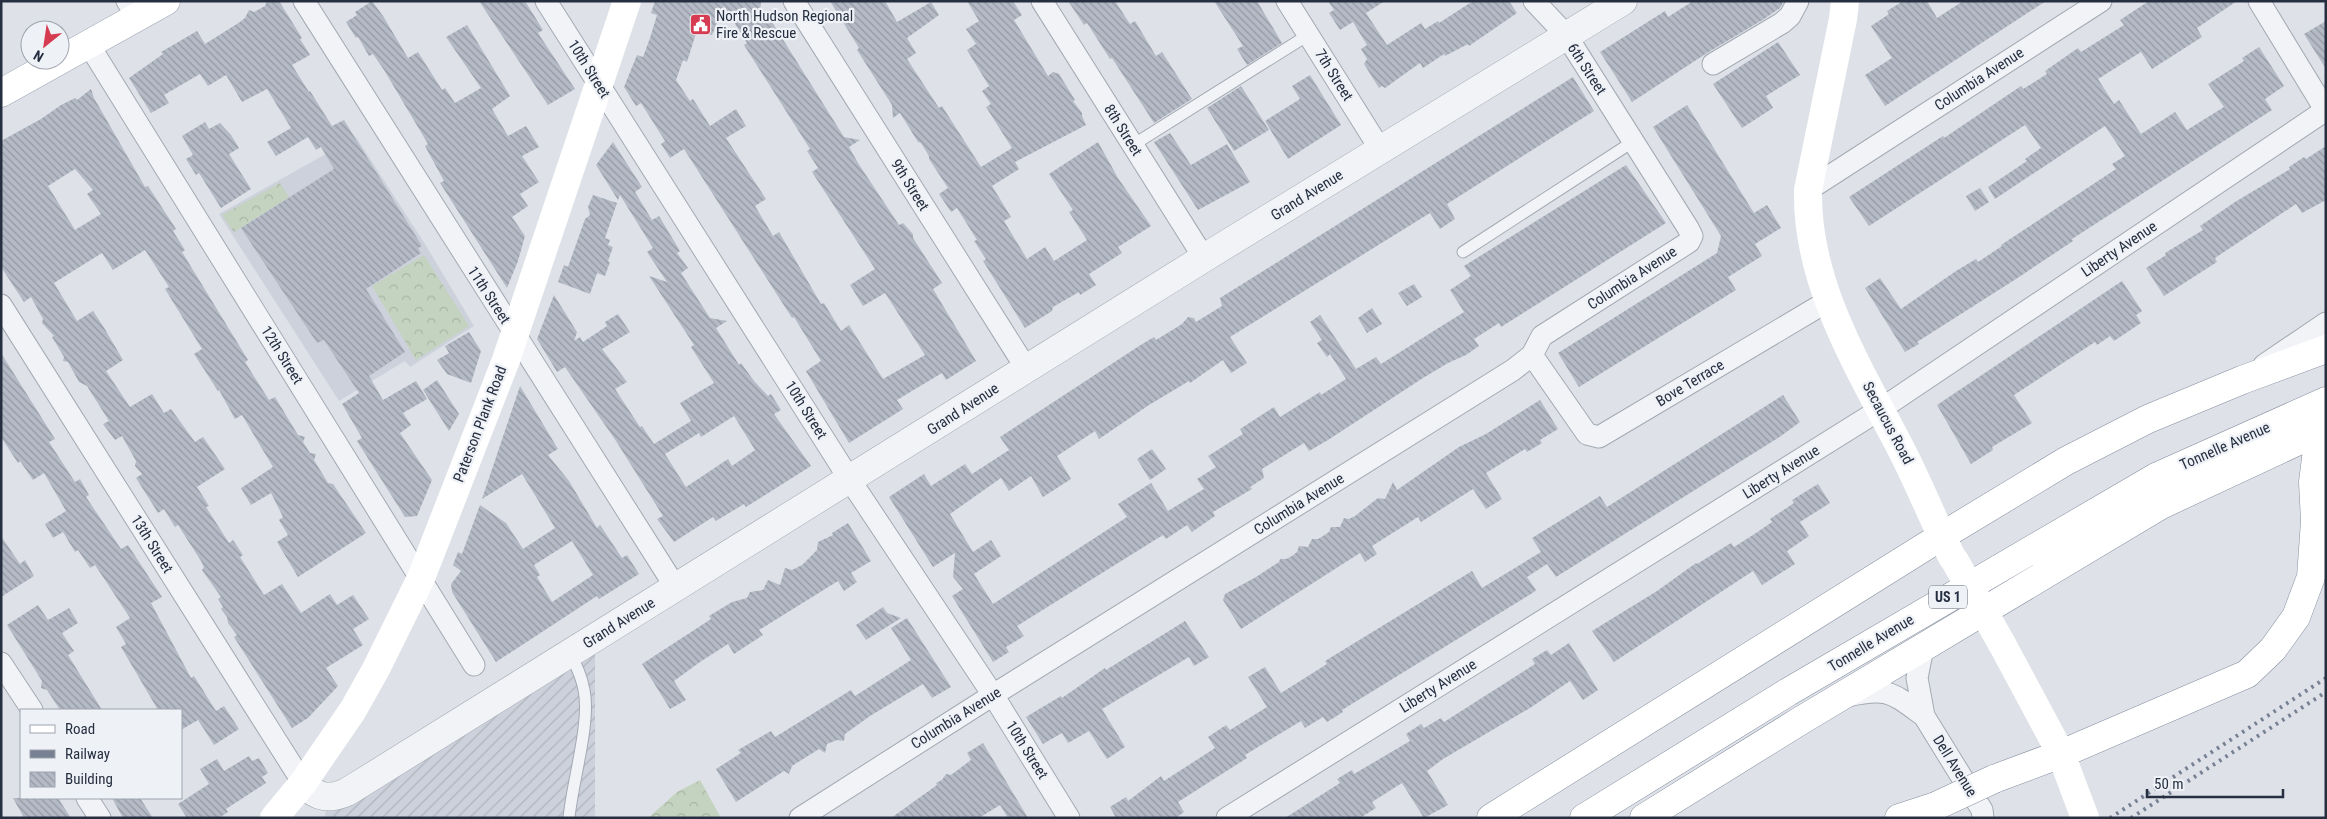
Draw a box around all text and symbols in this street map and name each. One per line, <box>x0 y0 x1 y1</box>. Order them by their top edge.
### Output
place label: North Hudson Regional Fire & Rescue <box>716 7 853 42</box>
public building icon: North Hudson Regional Fire & Rescue <box>688 13 712 37</box>
north arrow <box>20 20 70 70</box>
street label: 10th Street <box>564 37 614 101</box>
street label: 6th Street <box>1564 40 1610 98</box>
street label: Columbia Avenue <box>1931 43 2027 115</box>
street label: 7th Street <box>1311 46 1357 104</box>
text: N <box>31 47 46 65</box>
street label: 8th Street <box>1100 101 1146 159</box>
street label: 9th Street <box>887 156 933 214</box>
street label: Grand Avenue <box>1268 166 1346 224</box>
street label: Liberty Avenue <box>2078 217 2160 281</box>
street label: Columbia Avenue <box>1584 242 1680 314</box>
street label: 11th Street <box>464 263 514 327</box>
street label: 12th Street <box>257 323 307 387</box>
street label: Bove Terrace <box>1653 356 1727 410</box>
street label: Paterson Plank Road <box>450 363 510 485</box>
street label: 10th Street <box>781 378 831 442</box>
street label: Grand Avenue <box>924 379 1002 439</box>
street label: Secaucus Road <box>1859 379 1917 467</box>
street label: Tonnelle Avenue <box>2177 418 2273 474</box>
street label: Liberty Avenue <box>1739 441 1823 503</box>
street label: Columbia Avenue <box>1251 469 1347 539</box>
street label: 13th Street <box>127 512 177 576</box>
road number: US 1 <box>1929 586 1967 608</box>
street label: Grand Avenue <box>580 594 658 652</box>
street label: Tonnelle Avenue <box>1825 610 1917 676</box>
street label: Liberty Avenue <box>1396 655 1480 717</box>
street label: Columbia Avenue <box>908 683 1004 753</box>
legend <box>20 709 182 799</box>
street label: 10th Street <box>1002 718 1052 782</box>
text: Road <box>65 720 95 738</box>
street label: Dell Avenue <box>1929 732 1981 800</box>
text: Railway <box>65 745 110 763</box>
scale bar <box>2147 766 2283 798</box>
text: Building <box>65 770 113 788</box>
text: 50 m <box>2154 775 2184 793</box>

